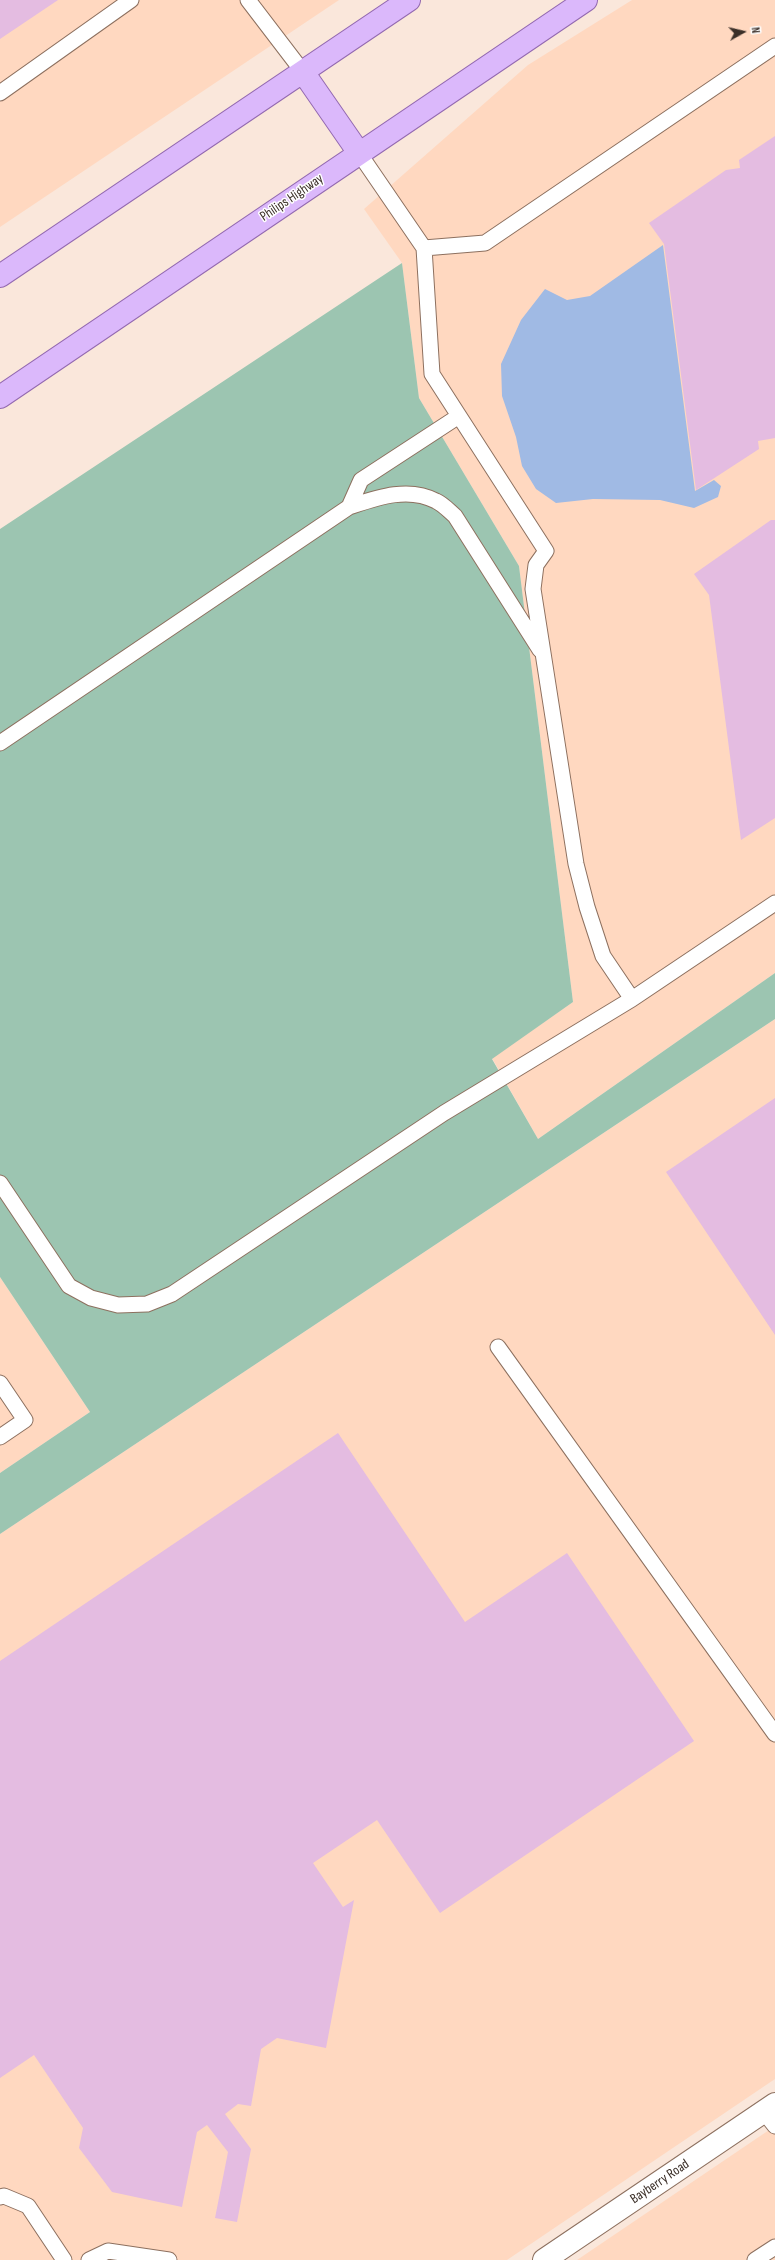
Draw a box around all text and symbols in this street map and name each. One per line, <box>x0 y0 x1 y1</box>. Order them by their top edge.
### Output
north arrow <box>723 12 763 52</box>
text: N <box>749 26 762 34</box>
street label: Philips Highway <box>257 171 327 225</box>
street label: Bayberry Road <box>627 2156 693 2208</box>

